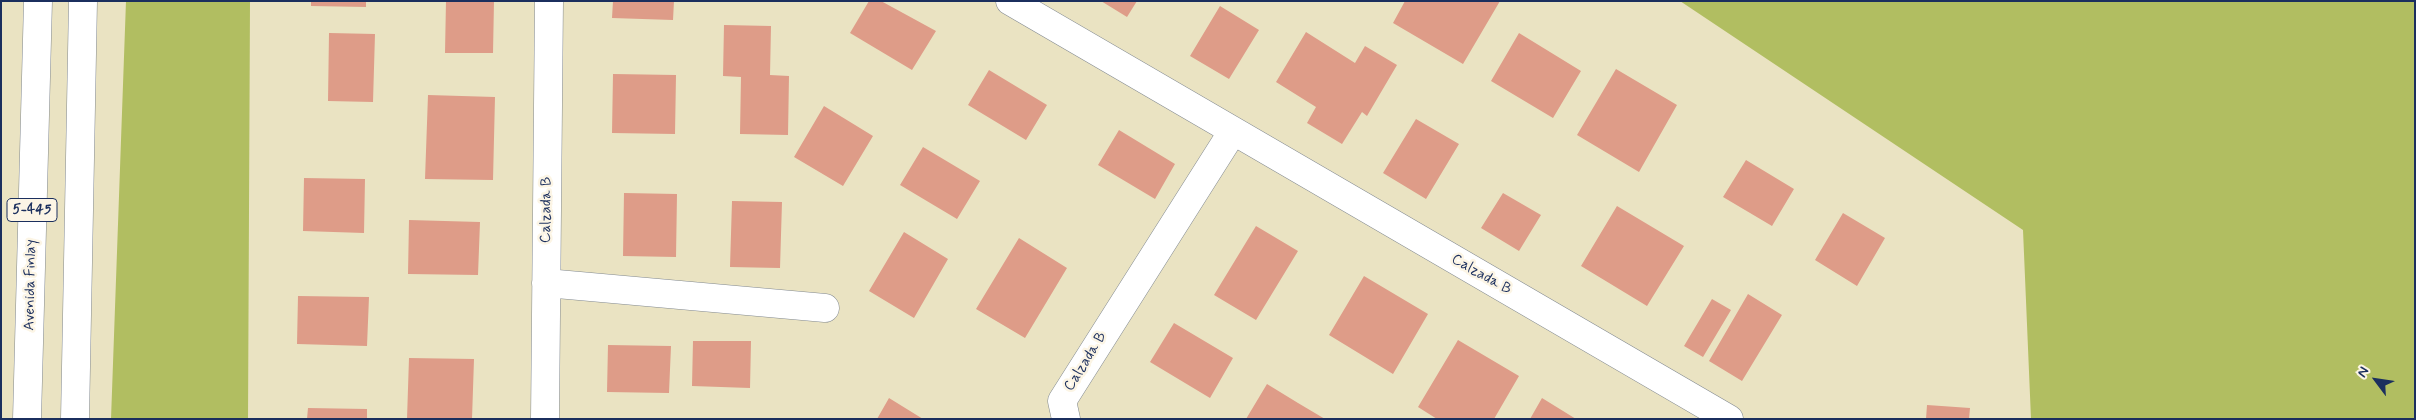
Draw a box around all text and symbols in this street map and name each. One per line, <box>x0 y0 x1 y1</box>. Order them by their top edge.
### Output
street label: Calzada B <box>537 177 557 243</box>
road number: 5-445 <box>7 198 57 222</box>
street label: Avenida Finlay <box>21 239 41 331</box>
street label: Calzada B <box>1448 251 1514 299</box>
street label: Calzada B <box>1061 329 1111 395</box>
north arrow <box>2351 355 2401 405</box>
text: N <box>2353 364 2373 381</box>

